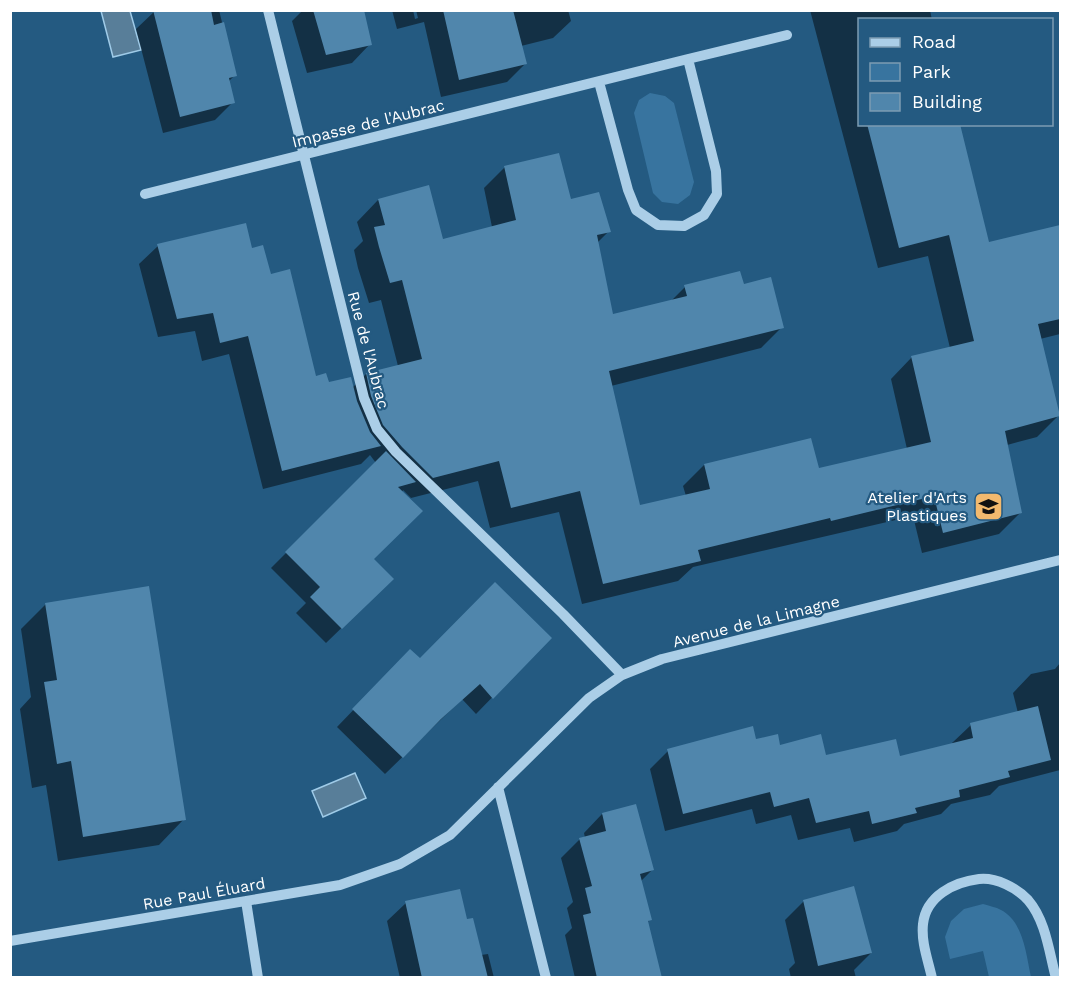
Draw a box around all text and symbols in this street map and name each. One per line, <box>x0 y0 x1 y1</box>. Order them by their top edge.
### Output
legend <box>858 18 1053 126</box>
text: Road <box>912 31 956 52</box>
text: Park <box>912 61 951 82</box>
text: Building <box>912 91 982 112</box>
street label: Impasse de l'Aubrac <box>290 95 446 152</box>
street label: Rue de l'Aubrac <box>344 289 393 411</box>
place label: Atelier d'Arts Plastiques <box>867 488 967 525</box>
school or university icon: Atelier d'Arts Plastiques <box>972 490 1004 522</box>
street label: Avenue de la Limagne <box>671 592 842 651</box>
street label: Rue Paul Éluard <box>141 873 267 914</box>

